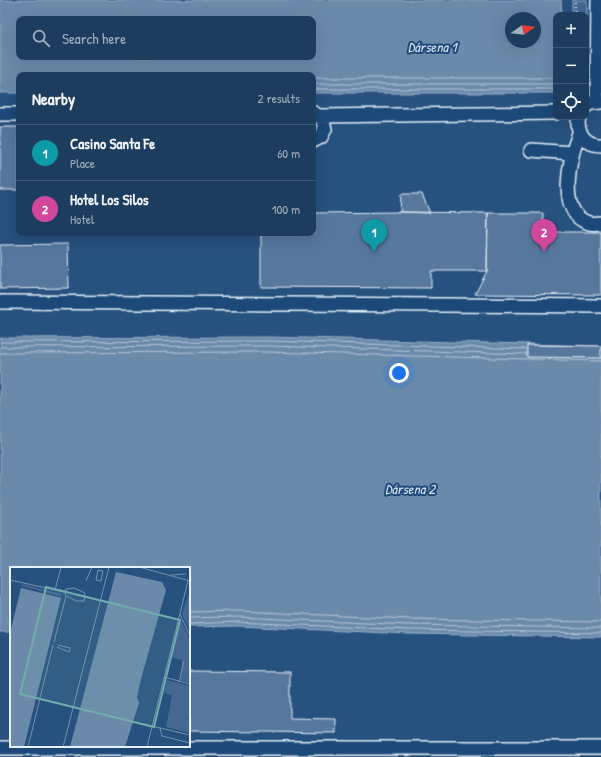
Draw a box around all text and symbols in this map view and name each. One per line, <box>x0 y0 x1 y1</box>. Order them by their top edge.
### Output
north arrow <box>505 12 541 48</box>
map controls <box>553 12 589 120</box>
button: + <box>553 12 589 48</box>
search box <box>16 16 316 60</box>
icon: search <box>30 27 52 49</box>
text: Search here <box>62 28 126 49</box>
water label: Dársena 1 <box>408 37 458 56</box>
button: − <box>553 48 589 84</box>
button: locate <box>553 84 589 120</box>
text: Nearby <box>32 87 75 110</box>
text: 2 results <box>258 89 300 107</box>
text: Casino Santa Fe <box>70 133 155 154</box>
text: 1 <box>43 144 47 162</box>
text: 60 m <box>277 144 300 162</box>
text: Place <box>70 154 95 172</box>
text: Hotel Los Silos <box>70 189 149 210</box>
text: 2 <box>42 200 48 218</box>
text: 100 m <box>272 200 300 218</box>
text: Hotel <box>70 210 94 228</box>
pin: 1 <box>361 219 387 252</box>
pin: 2 <box>531 219 557 252</box>
your location <box>389 363 409 383</box>
water label: Dársena 2 <box>385 479 436 498</box>
inset map <box>10 567 190 747</box>

